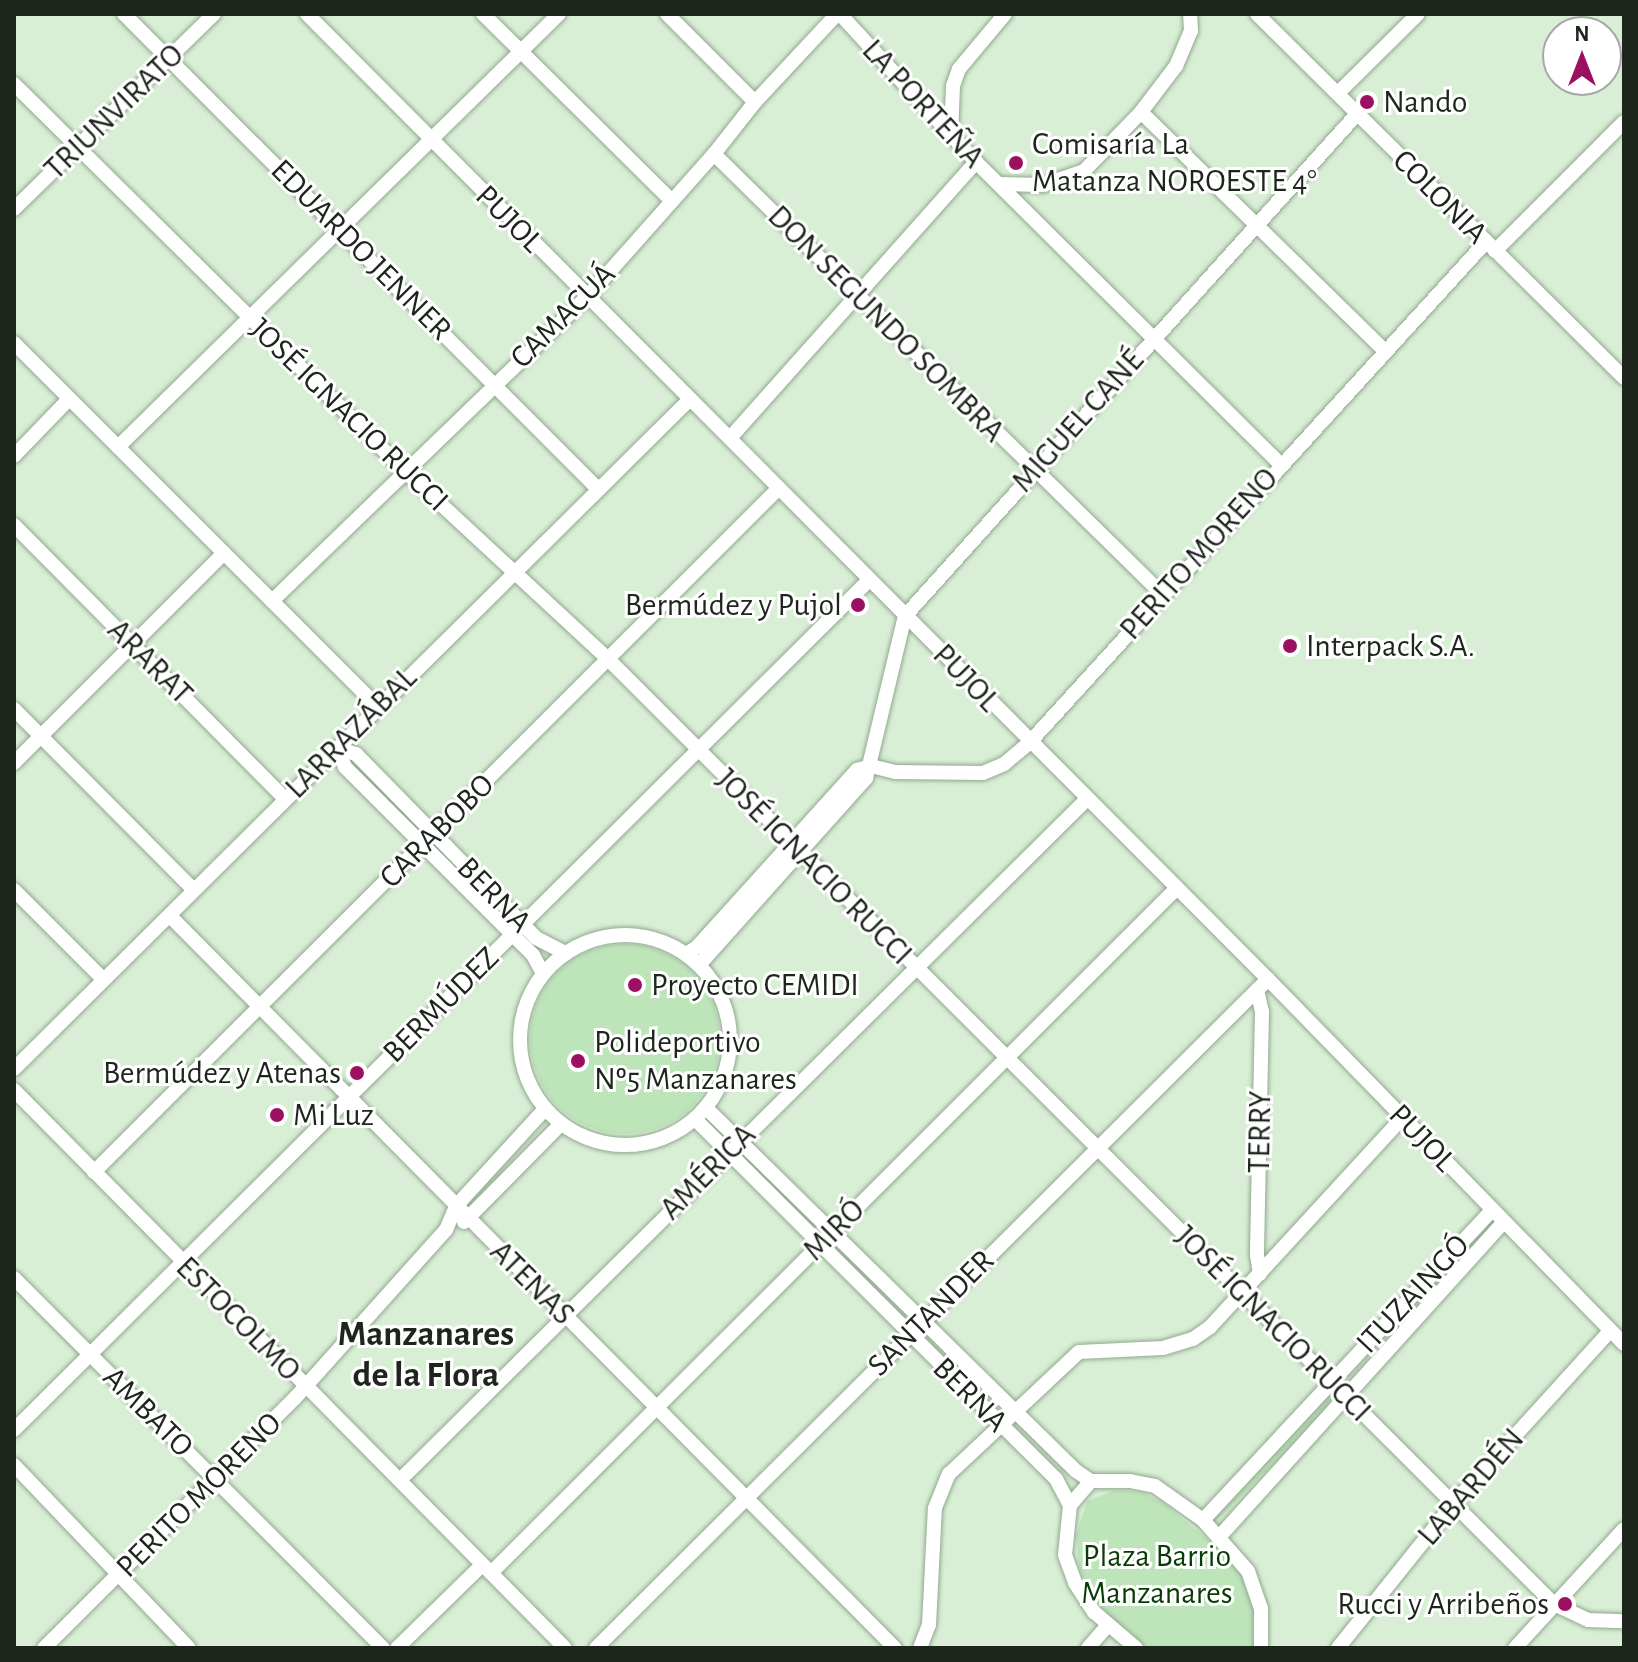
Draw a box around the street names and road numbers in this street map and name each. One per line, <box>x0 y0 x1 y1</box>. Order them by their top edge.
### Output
street label: LA PORTEÑA <box>854 32 992 176</box>
street label: TRIUNVIRATO <box>36 36 192 188</box>
street label: COLONIA <box>1385 142 1495 252</box>
street label: EDUARDO JENNER <box>262 151 460 349</box>
street label: PUJOL <box>467 177 551 261</box>
street label: DON SEGUNDO SOMBRA <box>759 197 1013 451</box>
street label: CAMACUÁ <box>502 255 624 377</box>
street label: JOSÉ IGNACIO RUCCI <box>241 310 457 520</box>
street label: MIGUEL CANÉ <box>1004 342 1152 500</box>
street label: PERITO MORENO <box>1112 460 1286 648</box>
street label: ARARAT <box>99 611 201 713</box>
street label: PUJOL <box>925 636 1007 720</box>
street label: LARRAZÁBAL <box>277 659 425 807</box>
street label: JOSÉ IGNACIO RUCCI <box>708 761 920 973</box>
street label: CARABOBO <box>372 766 502 896</box>
street label: BERNA <box>449 849 539 941</box>
street label: BERMÚDEZ <box>375 939 507 1071</box>
street label: TERRY <box>1240 1090 1280 1174</box>
street label: PUJOL <box>1381 1096 1463 1180</box>
street label: AMÉRICA <box>652 1116 764 1228</box>
street label: MIRÓ <box>795 1191 873 1269</box>
street label: JOSÉ IGNACIO RUCCI <box>1167 1218 1379 1430</box>
street label: ITUZAINGÓ <box>1348 1227 1478 1361</box>
street label: ATENAS <box>482 1233 582 1333</box>
street label: SANTANDER <box>860 1242 1002 1384</box>
street label: ESTOCOLMO <box>168 1249 308 1389</box>
street label: BERNA <box>924 1349 1016 1441</box>
street label: AMBATO <box>95 1359 201 1465</box>
street label: PERITO MORENO <box>108 1404 290 1586</box>
street label: LABARDÉN <box>1410 1420 1532 1554</box>

